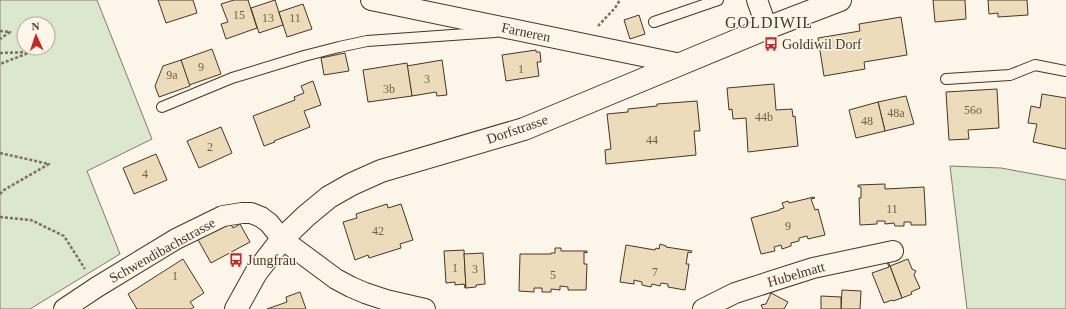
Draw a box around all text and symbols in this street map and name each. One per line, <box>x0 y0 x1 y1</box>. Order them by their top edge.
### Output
house number: 15 <box>233 8 245 22</box>
house number: 13 <box>262 11 274 25</box>
house number: 11 <box>289 11 301 25</box>
district label: GOLDIWIL <box>725 14 813 31</box>
north arrow <box>16 16 56 56</box>
text: N <box>31 20 40 32</box>
street label: Farneren <box>500 20 552 45</box>
bus stop icon: Goldiwil Dorf <box>763 36 779 52</box>
place label: Goldiwil Dorf <box>782 37 862 52</box>
house number: 9 <box>198 60 204 74</box>
house number: 1 <box>518 62 524 76</box>
house number: 9a <box>166 68 178 82</box>
house number: 3 <box>424 72 430 86</box>
house number: 3b <box>383 82 395 96</box>
house number: 56o <box>964 103 982 117</box>
house number: 48a <box>887 106 905 120</box>
house number: 44b <box>755 110 773 124</box>
street label: Dorfstrasse <box>485 112 550 147</box>
house number: 48 <box>861 114 873 128</box>
house number: 44 <box>646 133 658 147</box>
house number: 2 <box>207 140 213 154</box>
house number: 4 <box>142 167 148 181</box>
house number: 11 <box>886 202 898 216</box>
street label: Schwendibachstrasse <box>107 215 218 286</box>
house number: 9 <box>785 219 791 233</box>
house number: 42 <box>372 224 384 238</box>
bus stop icon: Jungfrau <box>228 252 244 268</box>
place label: Jungfrau <box>247 253 296 268</box>
street label: Hubelmatt <box>766 259 827 290</box>
house number: 1 <box>452 261 458 275</box>
house number: 3 <box>472 262 478 276</box>
house number: 7 <box>652 265 658 279</box>
house number: 5 <box>550 268 556 282</box>
house number: 1 <box>172 269 178 283</box>

